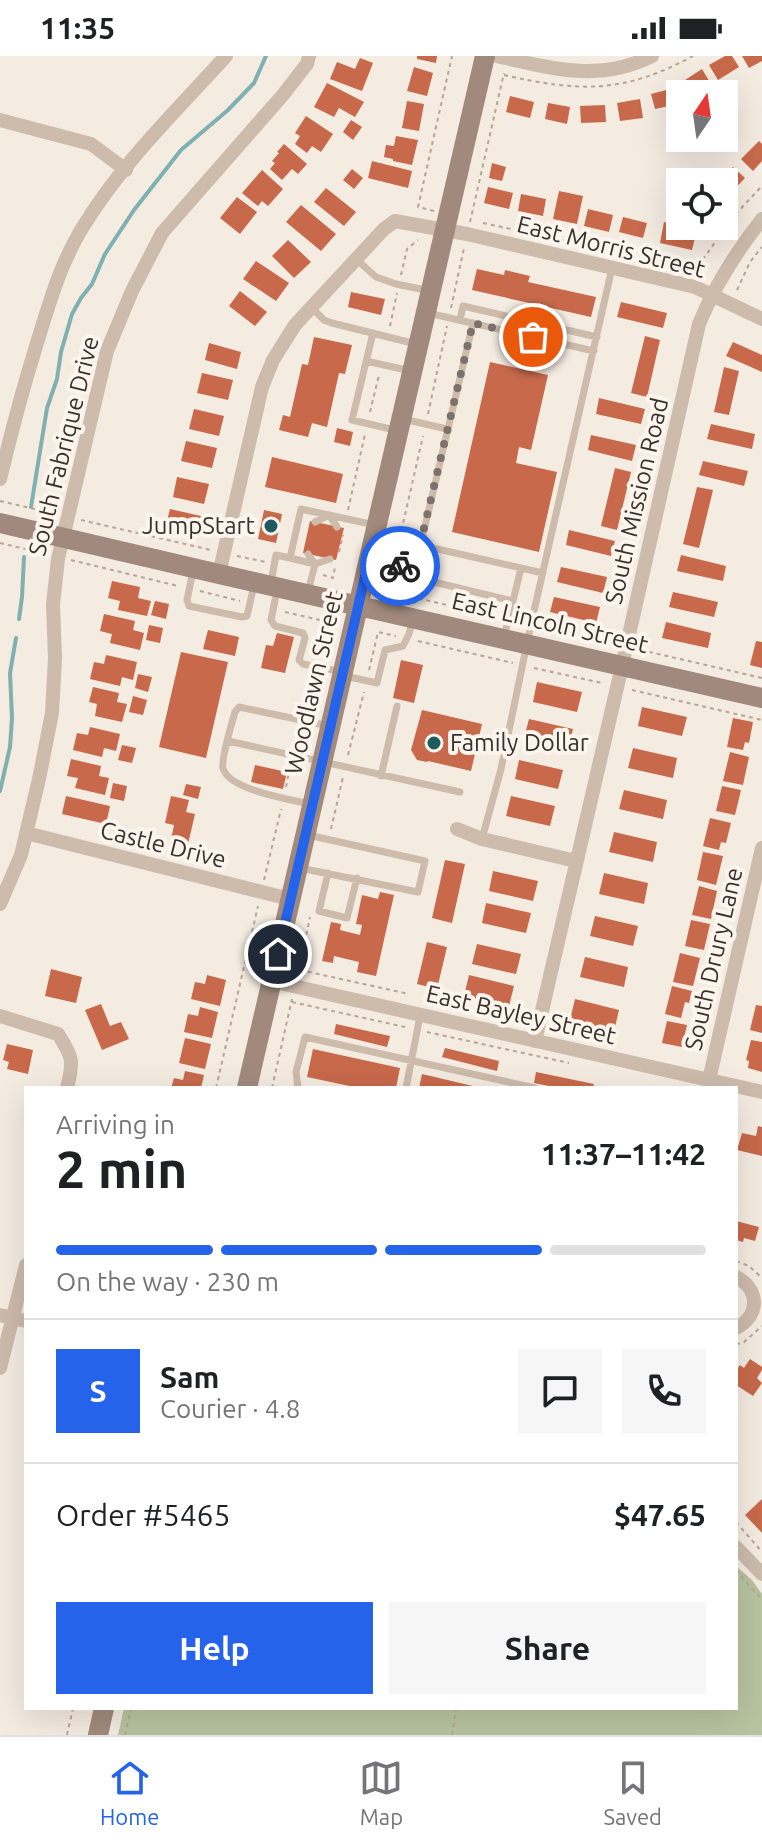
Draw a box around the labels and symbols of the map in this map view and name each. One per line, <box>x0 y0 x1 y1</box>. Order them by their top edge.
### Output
north arrow <box>666 80 738 152</box>
street label: East Morris Street <box>514 210 709 283</box>
pin <box>499 303 567 371</box>
street label: South Fabrique Drive <box>23 333 104 558</box>
street label: South Mission Road <box>600 395 673 607</box>
place label: JumpStart <box>142 512 256 539</box>
marker: JumpStart <box>262 517 280 535</box>
courier <box>360 526 440 606</box>
street label: East Lincoln Street <box>449 587 651 658</box>
street label: Woodlawn Street <box>279 588 348 777</box>
place label: Family Dollar <box>450 729 589 756</box>
marker: Family Dollar <box>425 734 443 752</box>
street label: Castle Drive <box>97 816 229 873</box>
street label: South Drury Lane <box>679 865 748 1053</box>
pin <box>244 920 312 988</box>
street label: East Bayley Street <box>424 980 619 1050</box>

